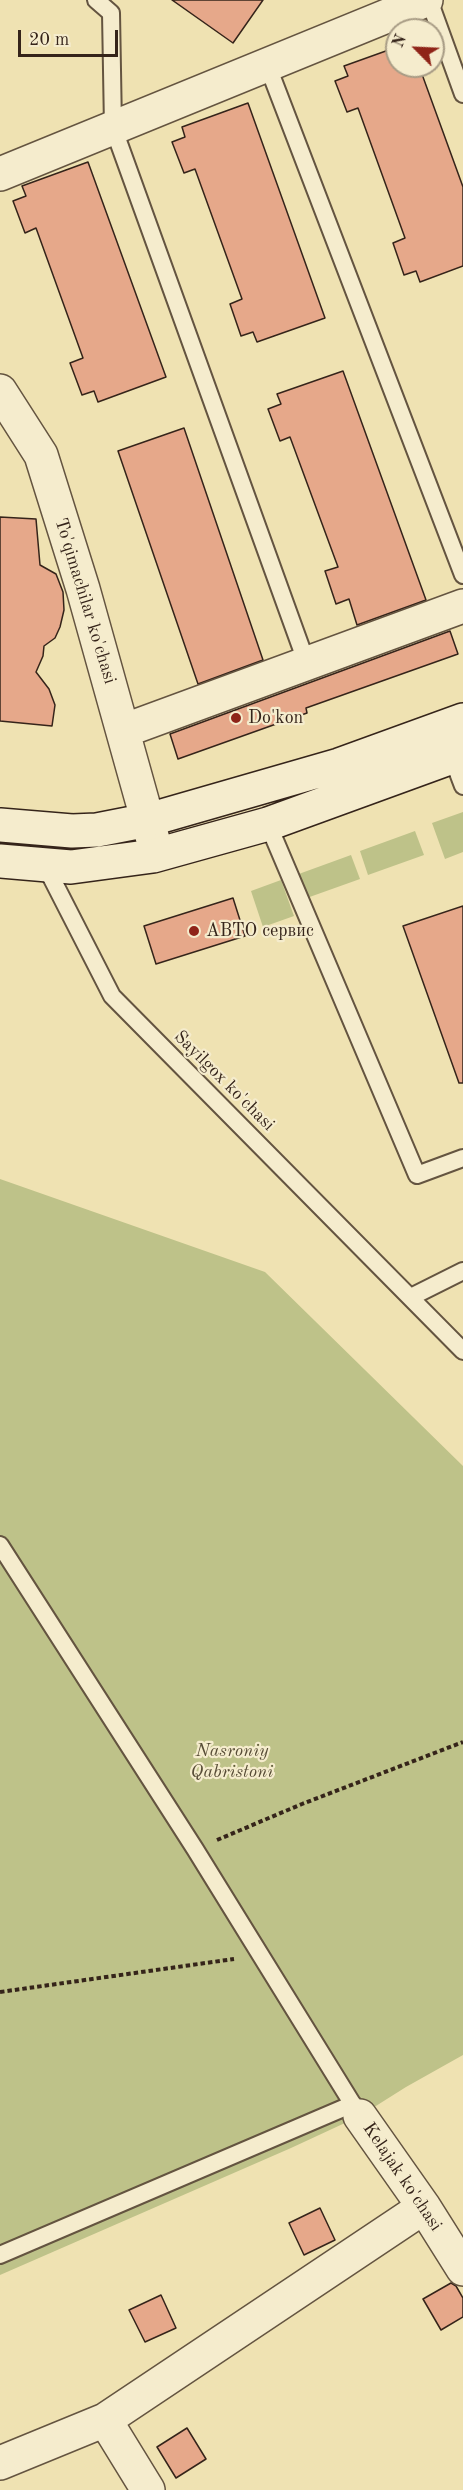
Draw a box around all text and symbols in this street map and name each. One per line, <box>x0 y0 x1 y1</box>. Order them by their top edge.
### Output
scale bar <box>21 18 122 56</box>
north arrow <box>385 18 445 78</box>
text: 20 m <box>29 31 69 49</box>
text: N <box>391 33 410 50</box>
street label: To'qimachilar ko'chasi <box>49 515 121 687</box>
place label: Do'kon <box>248 707 303 729</box>
marker: Do'kon <box>229 711 243 725</box>
place label: АВТО сервис <box>206 920 314 942</box>
marker: АВТО сервис <box>187 924 201 938</box>
street label: Sayilgox ko'chasi <box>169 1026 279 1136</box>
park label: Nasroniy Qabristoni <box>191 1740 273 1782</box>
street label: Kelajak ko'chasi <box>358 2119 446 2235</box>

